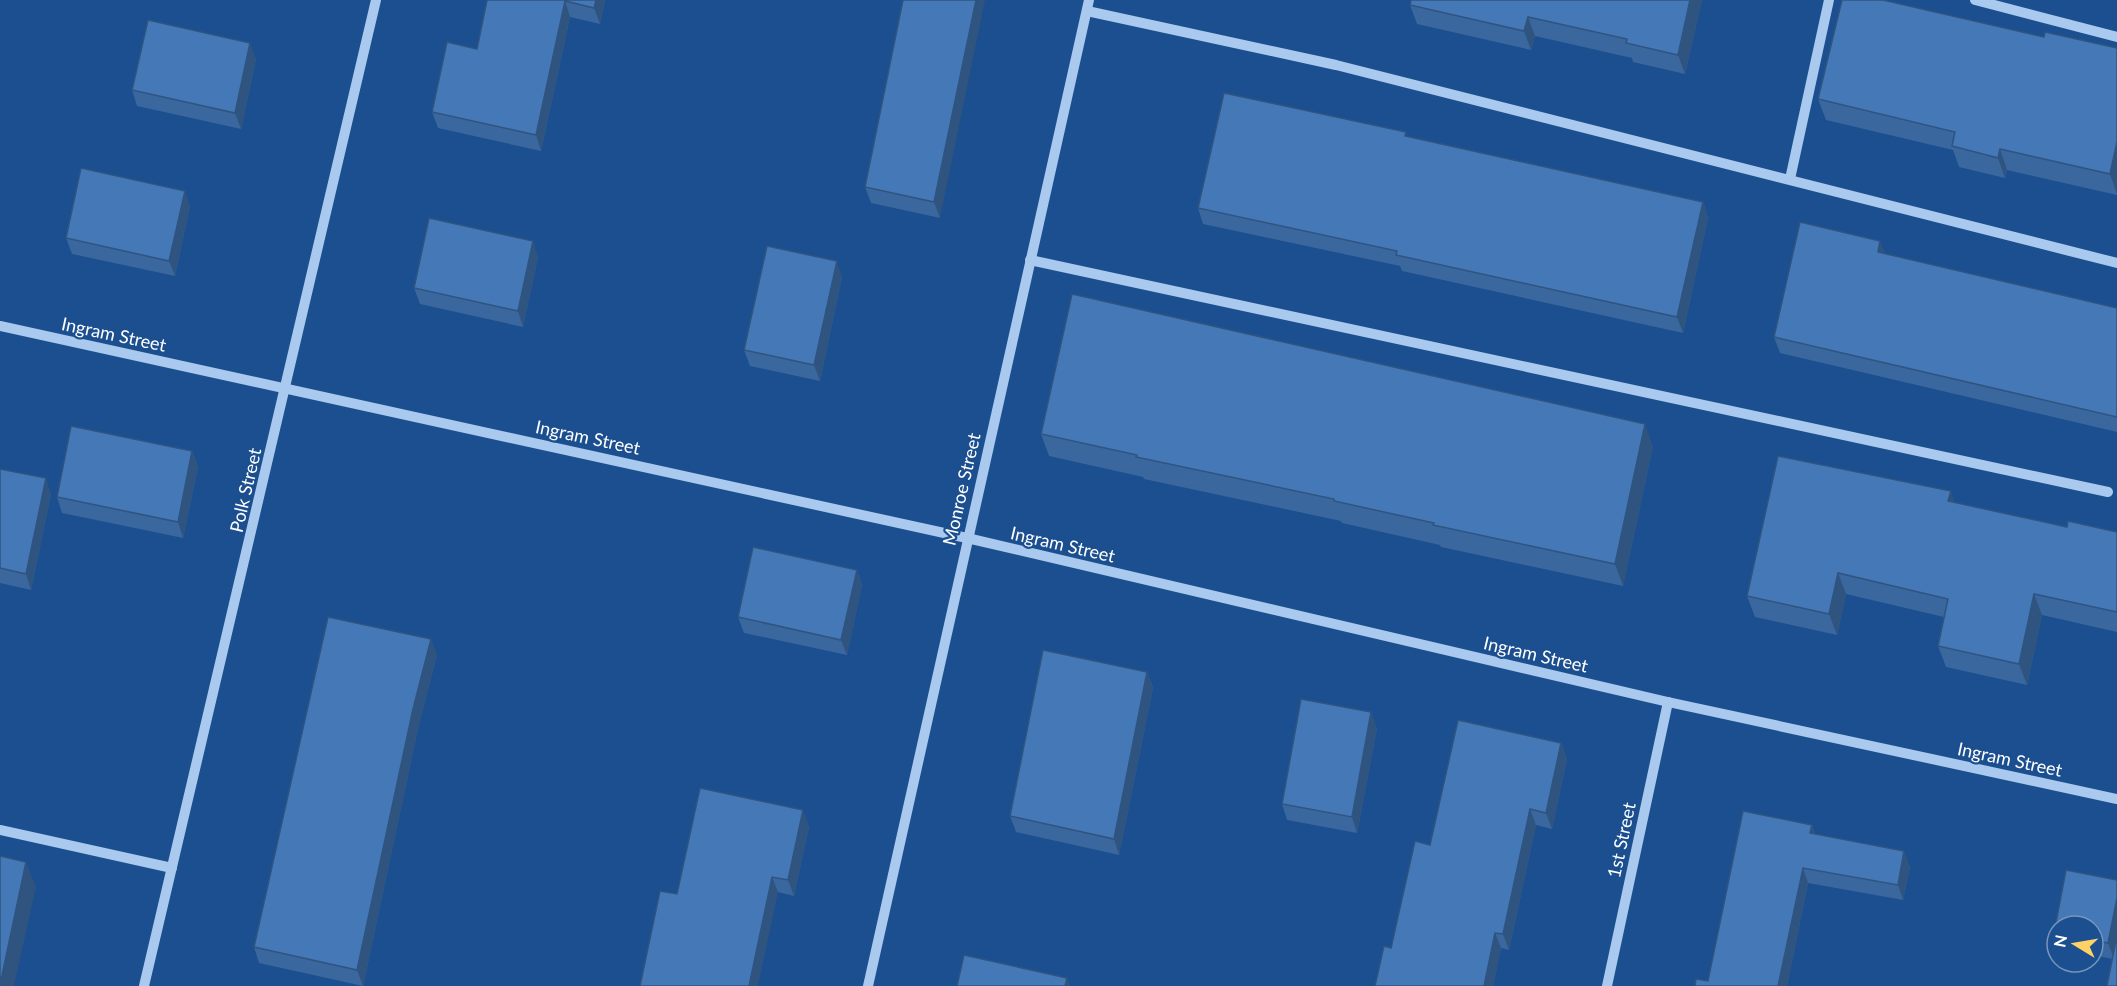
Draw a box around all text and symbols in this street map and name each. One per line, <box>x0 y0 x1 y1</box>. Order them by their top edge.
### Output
street label: Ingram Street <box>60 312 169 356</box>
street label: Ingram Street <box>534 415 643 459</box>
street label: Monroe Street <box>937 430 985 547</box>
street label: Polk Street <box>225 445 266 534</box>
street label: Ingram Street <box>1009 521 1118 567</box>
street label: Ingram Street <box>1482 631 1591 677</box>
street label: Ingram Street <box>1956 737 2065 781</box>
street label: 1st Street <box>1602 800 1640 880</box>
north arrow <box>2045 914 2105 974</box>
text: N <box>2049 933 2070 949</box>

